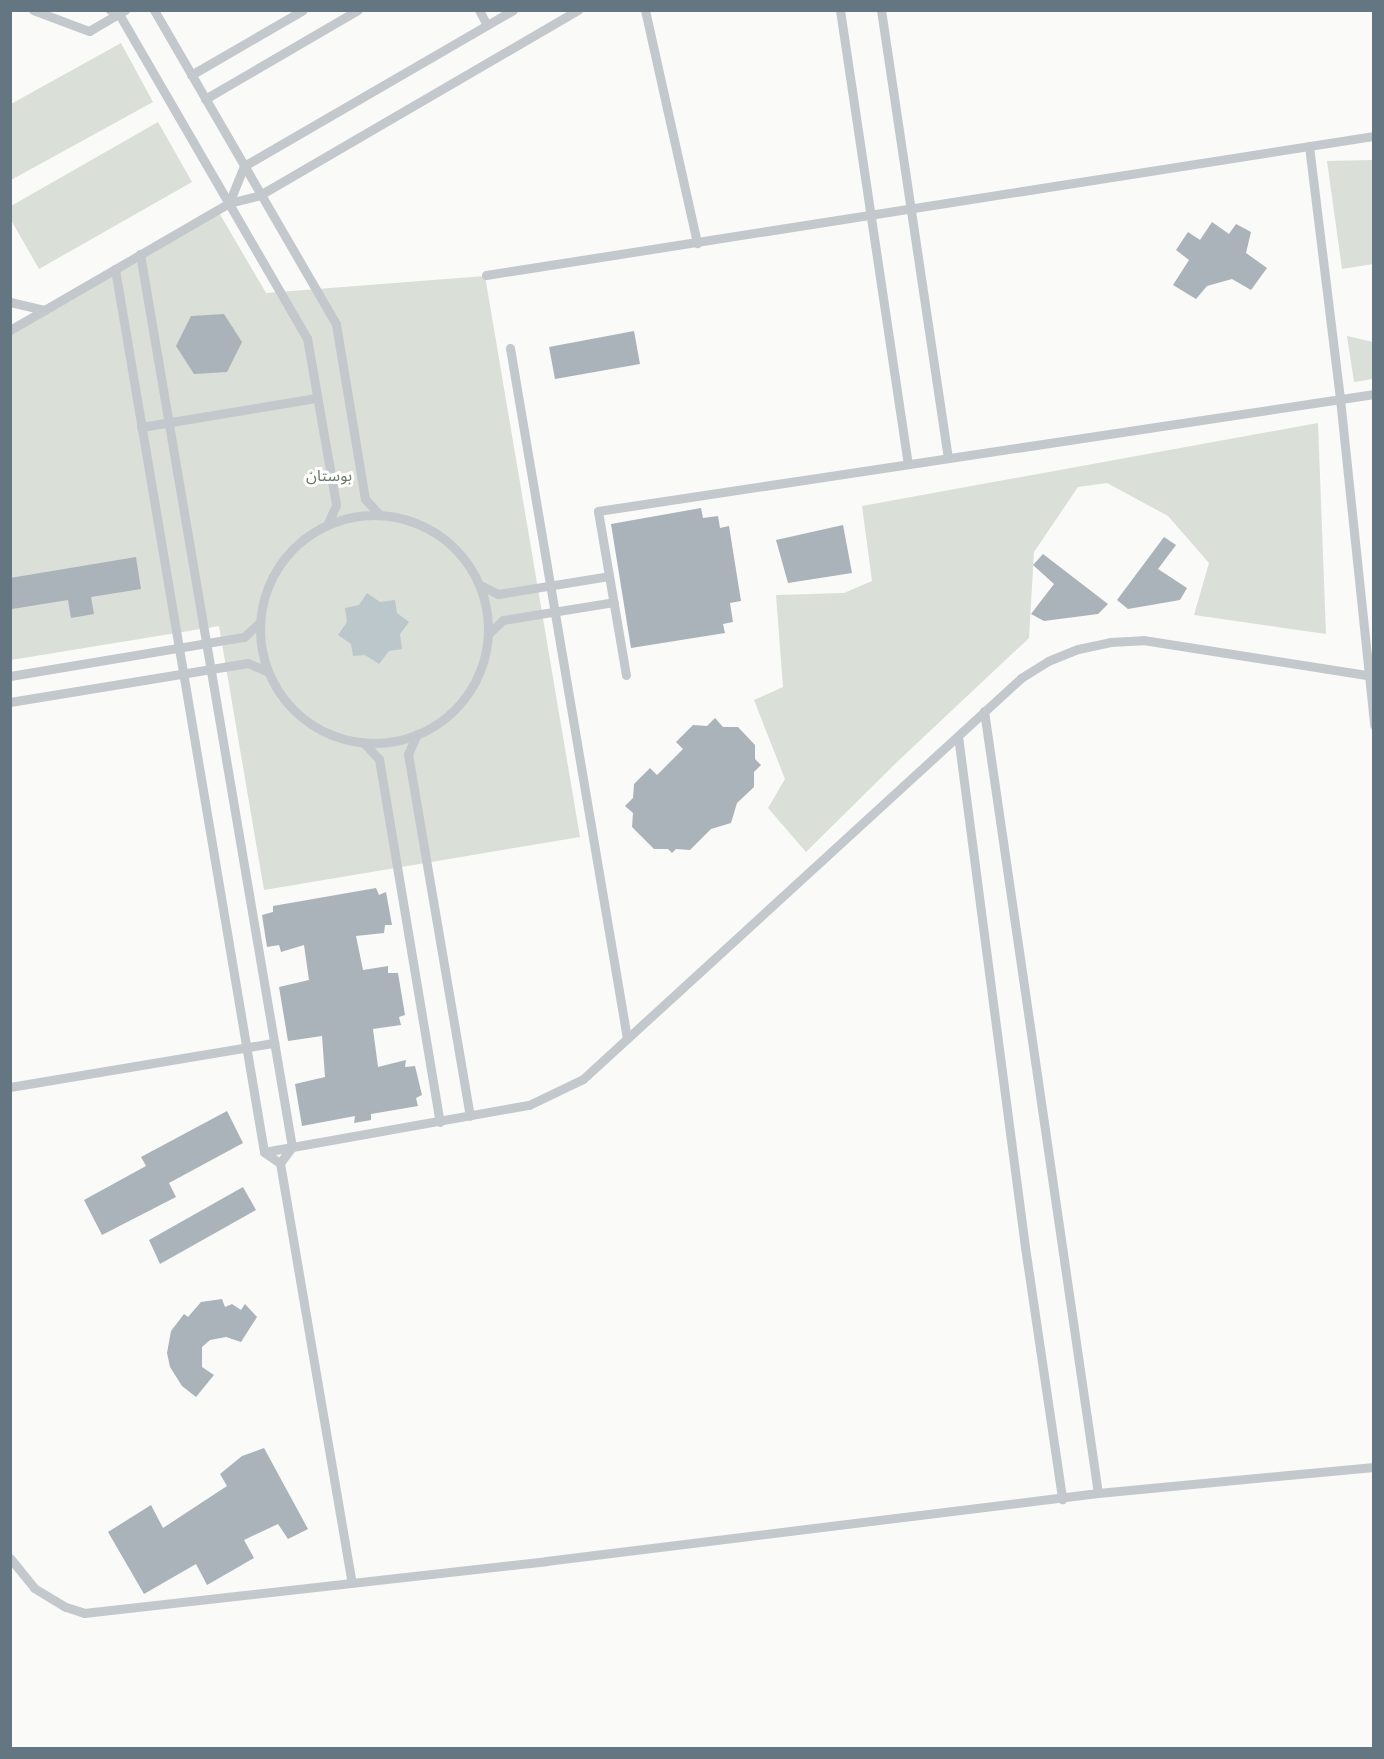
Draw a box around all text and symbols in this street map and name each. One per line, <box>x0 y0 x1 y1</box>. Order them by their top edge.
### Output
park label: بوستان <box>306 465 352 485</box>

